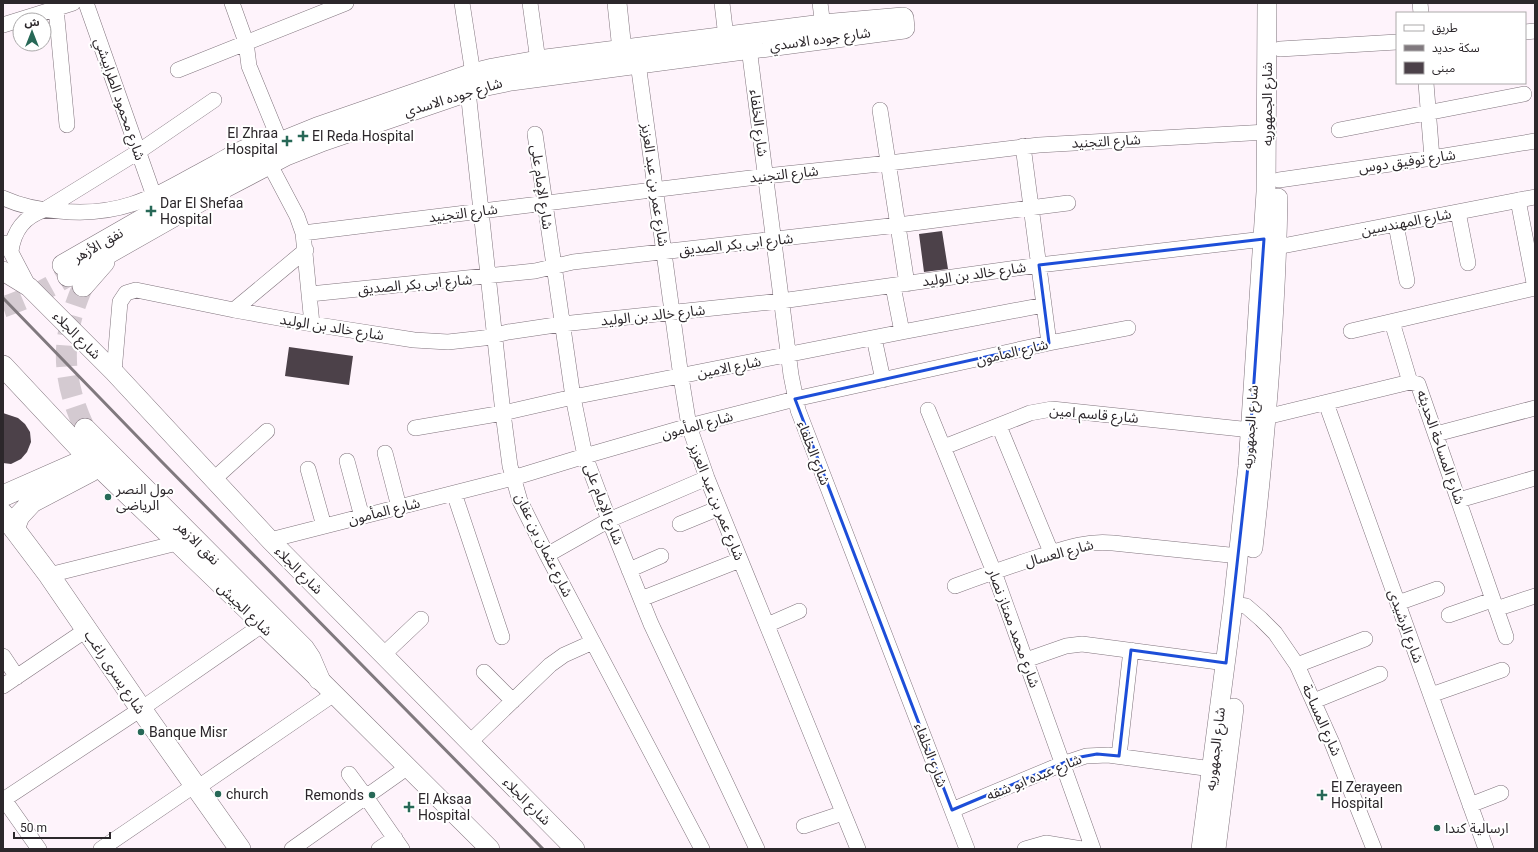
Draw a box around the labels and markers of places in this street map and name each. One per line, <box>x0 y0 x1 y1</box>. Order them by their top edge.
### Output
place label: El Zhraa Hospital <box>226 125 278 157</box>
place label: El Reda Hospital <box>312 128 414 144</box>
marker: El Reda Hospital <box>297 130 309 142</box>
marker: El Zhraa Hospital <box>281 135 293 147</box>
place label: Dar El Shefaa Hospital <box>160 195 243 227</box>
marker: Dar El Shefaa Hospital <box>145 205 157 217</box>
place label: مول النصر الرياضى <box>115 481 174 514</box>
marker: مول النصر الرياضى <box>103 492 113 502</box>
place label: Banque Misr <box>149 724 227 740</box>
marker: Banque Misr <box>136 727 146 737</box>
place label: El Zerayeen Hospital <box>1331 779 1403 811</box>
place label: church <box>226 786 268 802</box>
place label: Remonds <box>305 787 364 803</box>
marker: church <box>213 789 223 799</box>
marker: El Zerayeen Hospital <box>1316 789 1328 801</box>
marker: Remonds <box>367 790 377 800</box>
place label: El Aksaa Hospital <box>418 791 472 823</box>
marker: El Aksaa Hospital <box>403 801 415 813</box>
place label: ارسالية كندا <box>1445 820 1509 837</box>
marker: ارسالية كندا <box>1432 823 1442 833</box>

